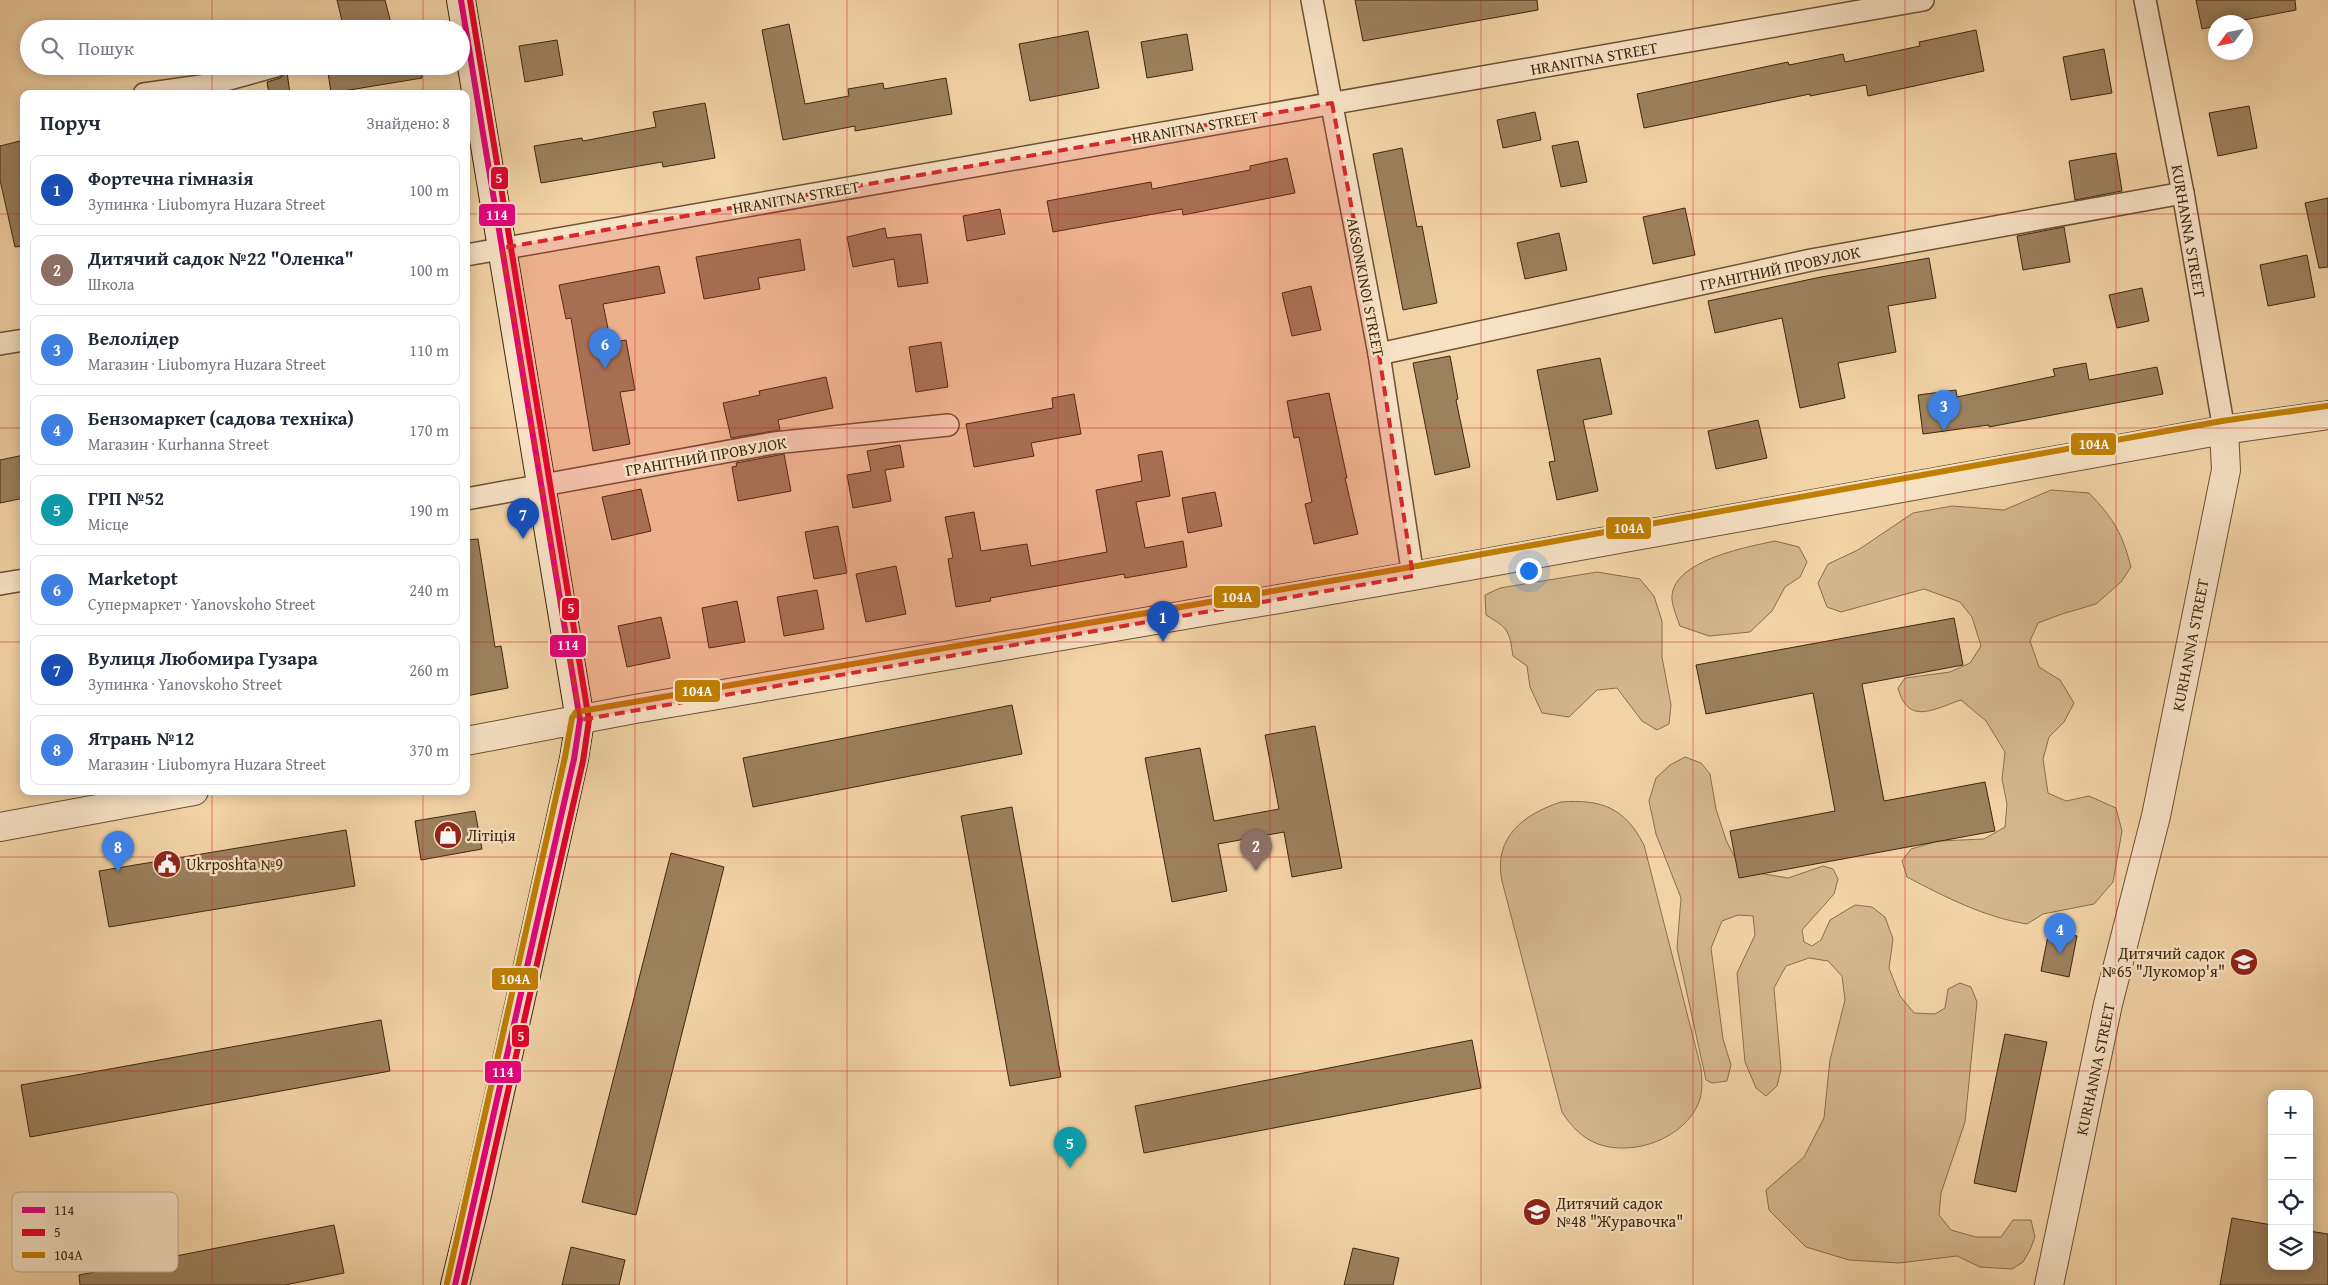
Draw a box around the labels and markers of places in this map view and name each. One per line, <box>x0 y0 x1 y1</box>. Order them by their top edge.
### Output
pin: 6 <box>589 328 621 369</box>
pin: 3 <box>1928 390 1960 431</box>
pin: 7 <box>507 498 539 539</box>
pin: 1 <box>1147 601 1179 642</box>
shop icon: Літіція <box>433 820 463 850</box>
place label: Літіція <box>467 823 516 847</box>
pin: 2 <box>1240 830 1272 871</box>
pin: 8 <box>102 831 134 872</box>
public building icon: Ukrposhta №9 <box>152 849 182 879</box>
place label: Ukrposhta №9 <box>186 852 283 876</box>
pin: 4 <box>2044 913 2076 954</box>
place label: Дитячий садок №65 "Лукомор'я" <box>2102 941 2226 983</box>
school or university icon: Дитячий садок №65 "Лукомор'я" <box>2229 947 2259 977</box>
pin: 5 <box>1054 1127 1086 1168</box>
place label: Дитячий садок №48 "Журавочка" <box>1555 1191 1683 1233</box>
school or university icon: Дитячий садок №48 "Журавочка" <box>1522 1197 1552 1227</box>

